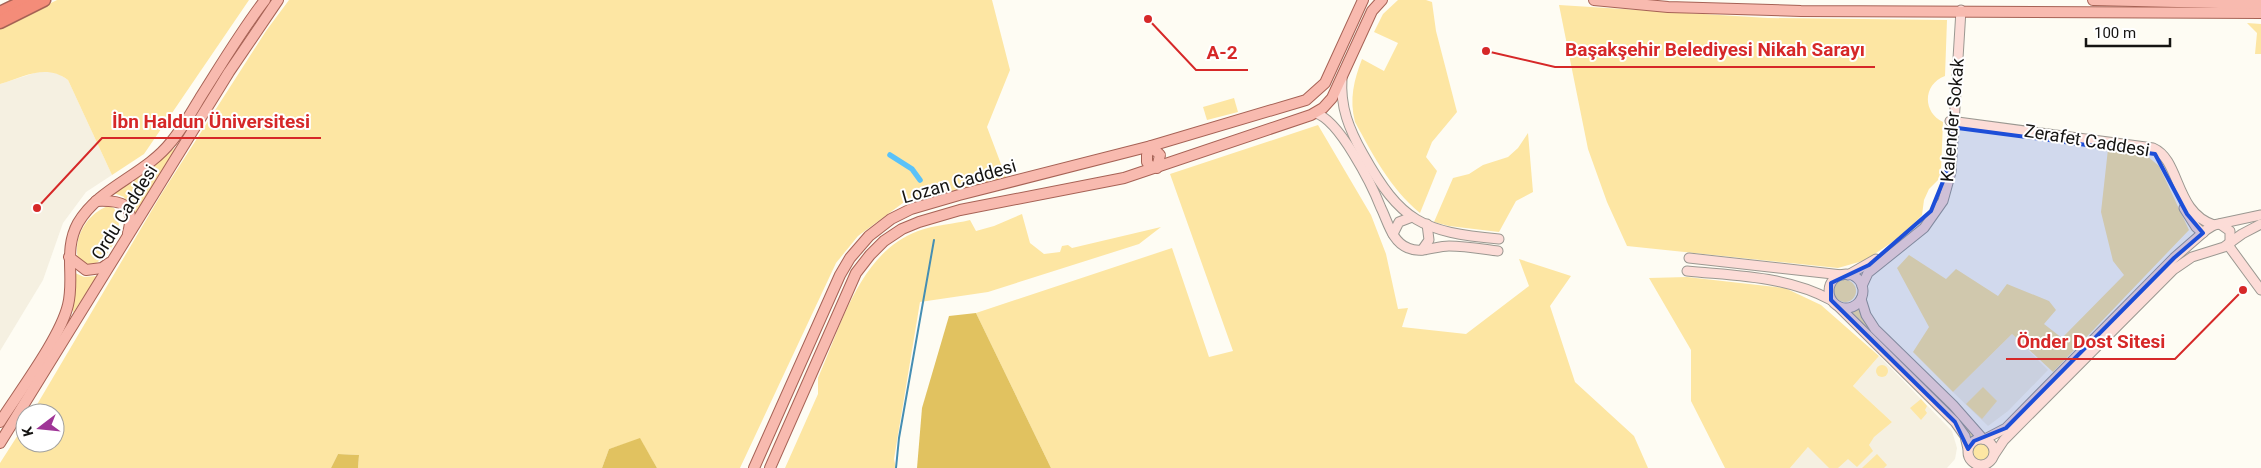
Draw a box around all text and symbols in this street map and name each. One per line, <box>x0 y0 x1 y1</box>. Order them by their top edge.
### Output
scale bar <box>2086 15 2170 47</box>
text: 100 m <box>2094 24 2136 42</box>
callout: Başakşehir Belediyesi Nikah Sarayı <box>1555 33 1875 67</box>
callout: A-2 <box>1196 36 1248 70</box>
text: Başakşehir Belediyesi Nikah Sarayı <box>1565 38 1865 61</box>
text: A-2 <box>1206 41 1238 64</box>
street label: Kalender Sokak <box>1936 56 1968 183</box>
callout: İbn Haldun Üniversitesi <box>102 104 321 138</box>
text: İbn Haldun Üniversitesi <box>112 110 310 133</box>
street label: Zerafet Caddesi <box>2023 120 2151 160</box>
street label: Lozan Caddesi <box>899 155 1019 207</box>
street label: Ordu Caddesi <box>87 161 161 263</box>
callout: Önder Dost Sitesi <box>2006 325 2175 359</box>
text: Önder Dost Sitesi <box>2017 330 2165 353</box>
north arrow <box>15 403 65 453</box>
text: K <box>19 425 36 438</box>

